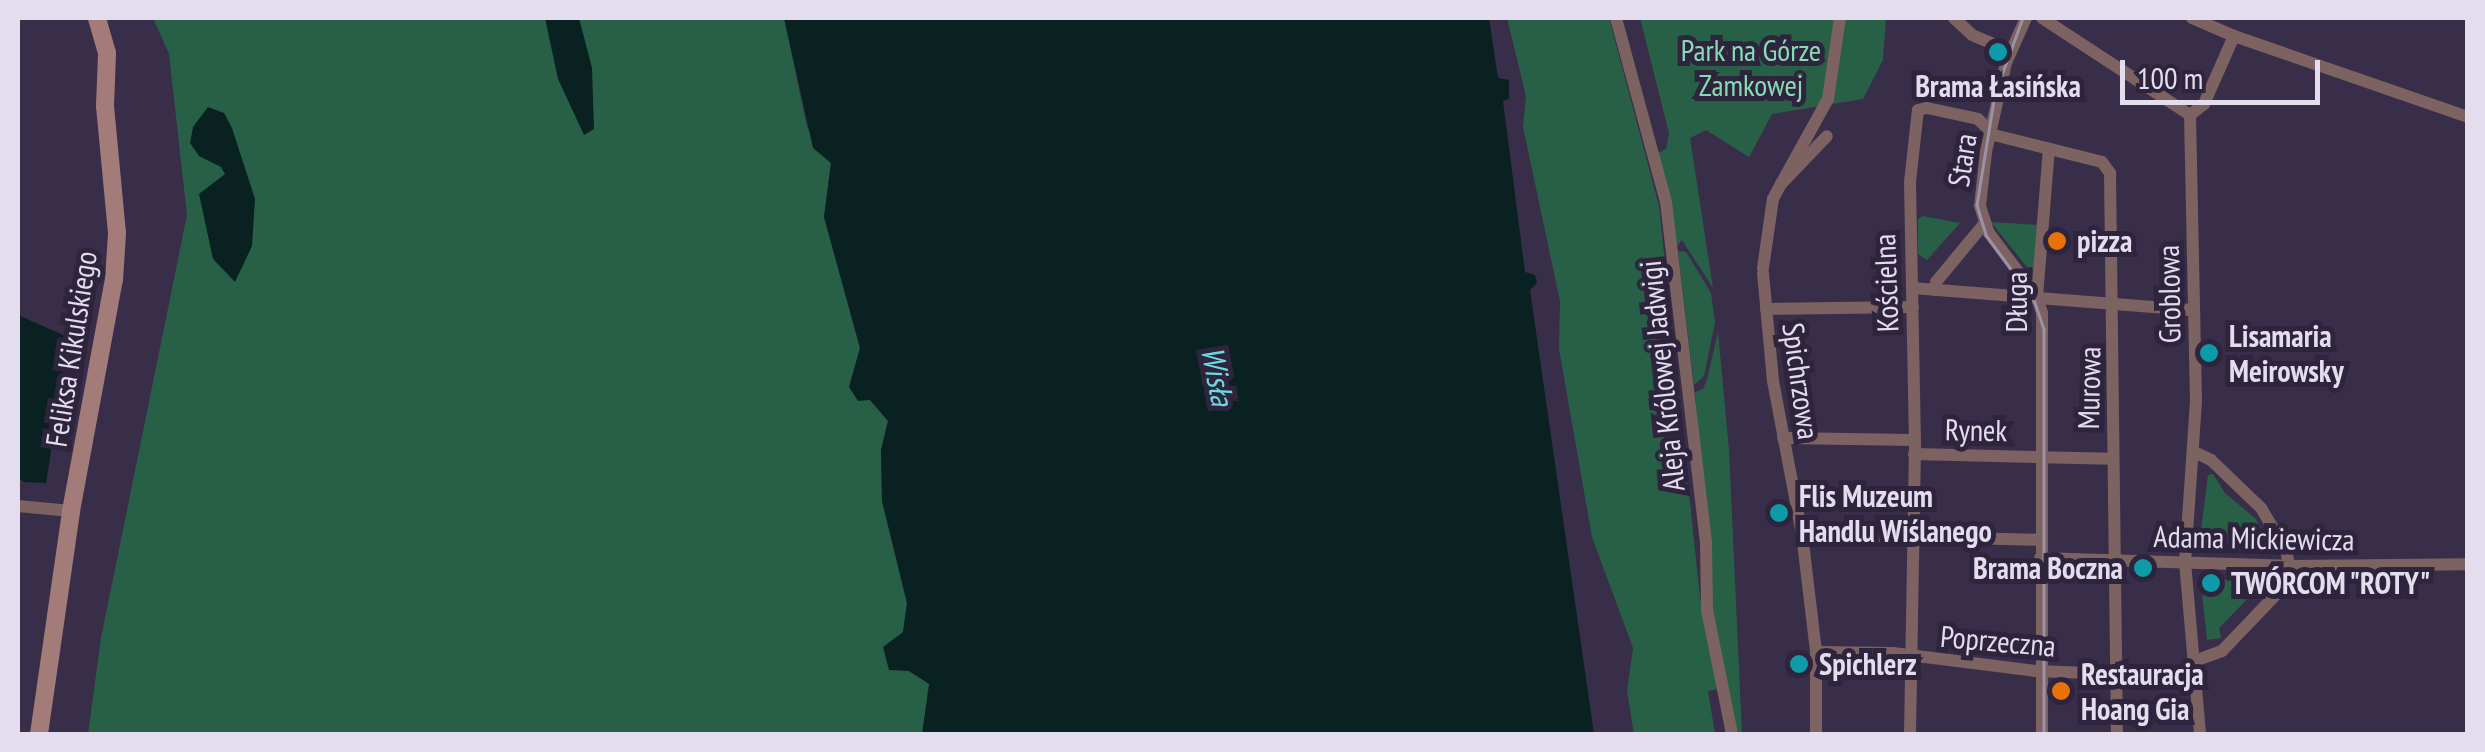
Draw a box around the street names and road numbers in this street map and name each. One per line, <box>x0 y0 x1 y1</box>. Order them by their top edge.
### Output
street label: Stara <box>1940 131 1984 189</box>
street label: Kościelna <box>1866 233 1906 333</box>
street label: Groblowa <box>2150 245 2188 343</box>
street label: Feliksa Kikulskiego <box>38 249 104 449</box>
street label: Aleja Królowej Jadwigi <box>1632 259 1692 493</box>
street label: Długa <box>1998 272 2034 332</box>
street label: Spichrzowa <box>1775 320 1827 442</box>
street label: Murowa <box>2070 346 2108 430</box>
street label: Rynek <box>1945 411 2007 449</box>
street label: Adama Mickiewicza <box>2153 518 2355 558</box>
street label: Poprzeczna <box>1939 618 2057 664</box>

